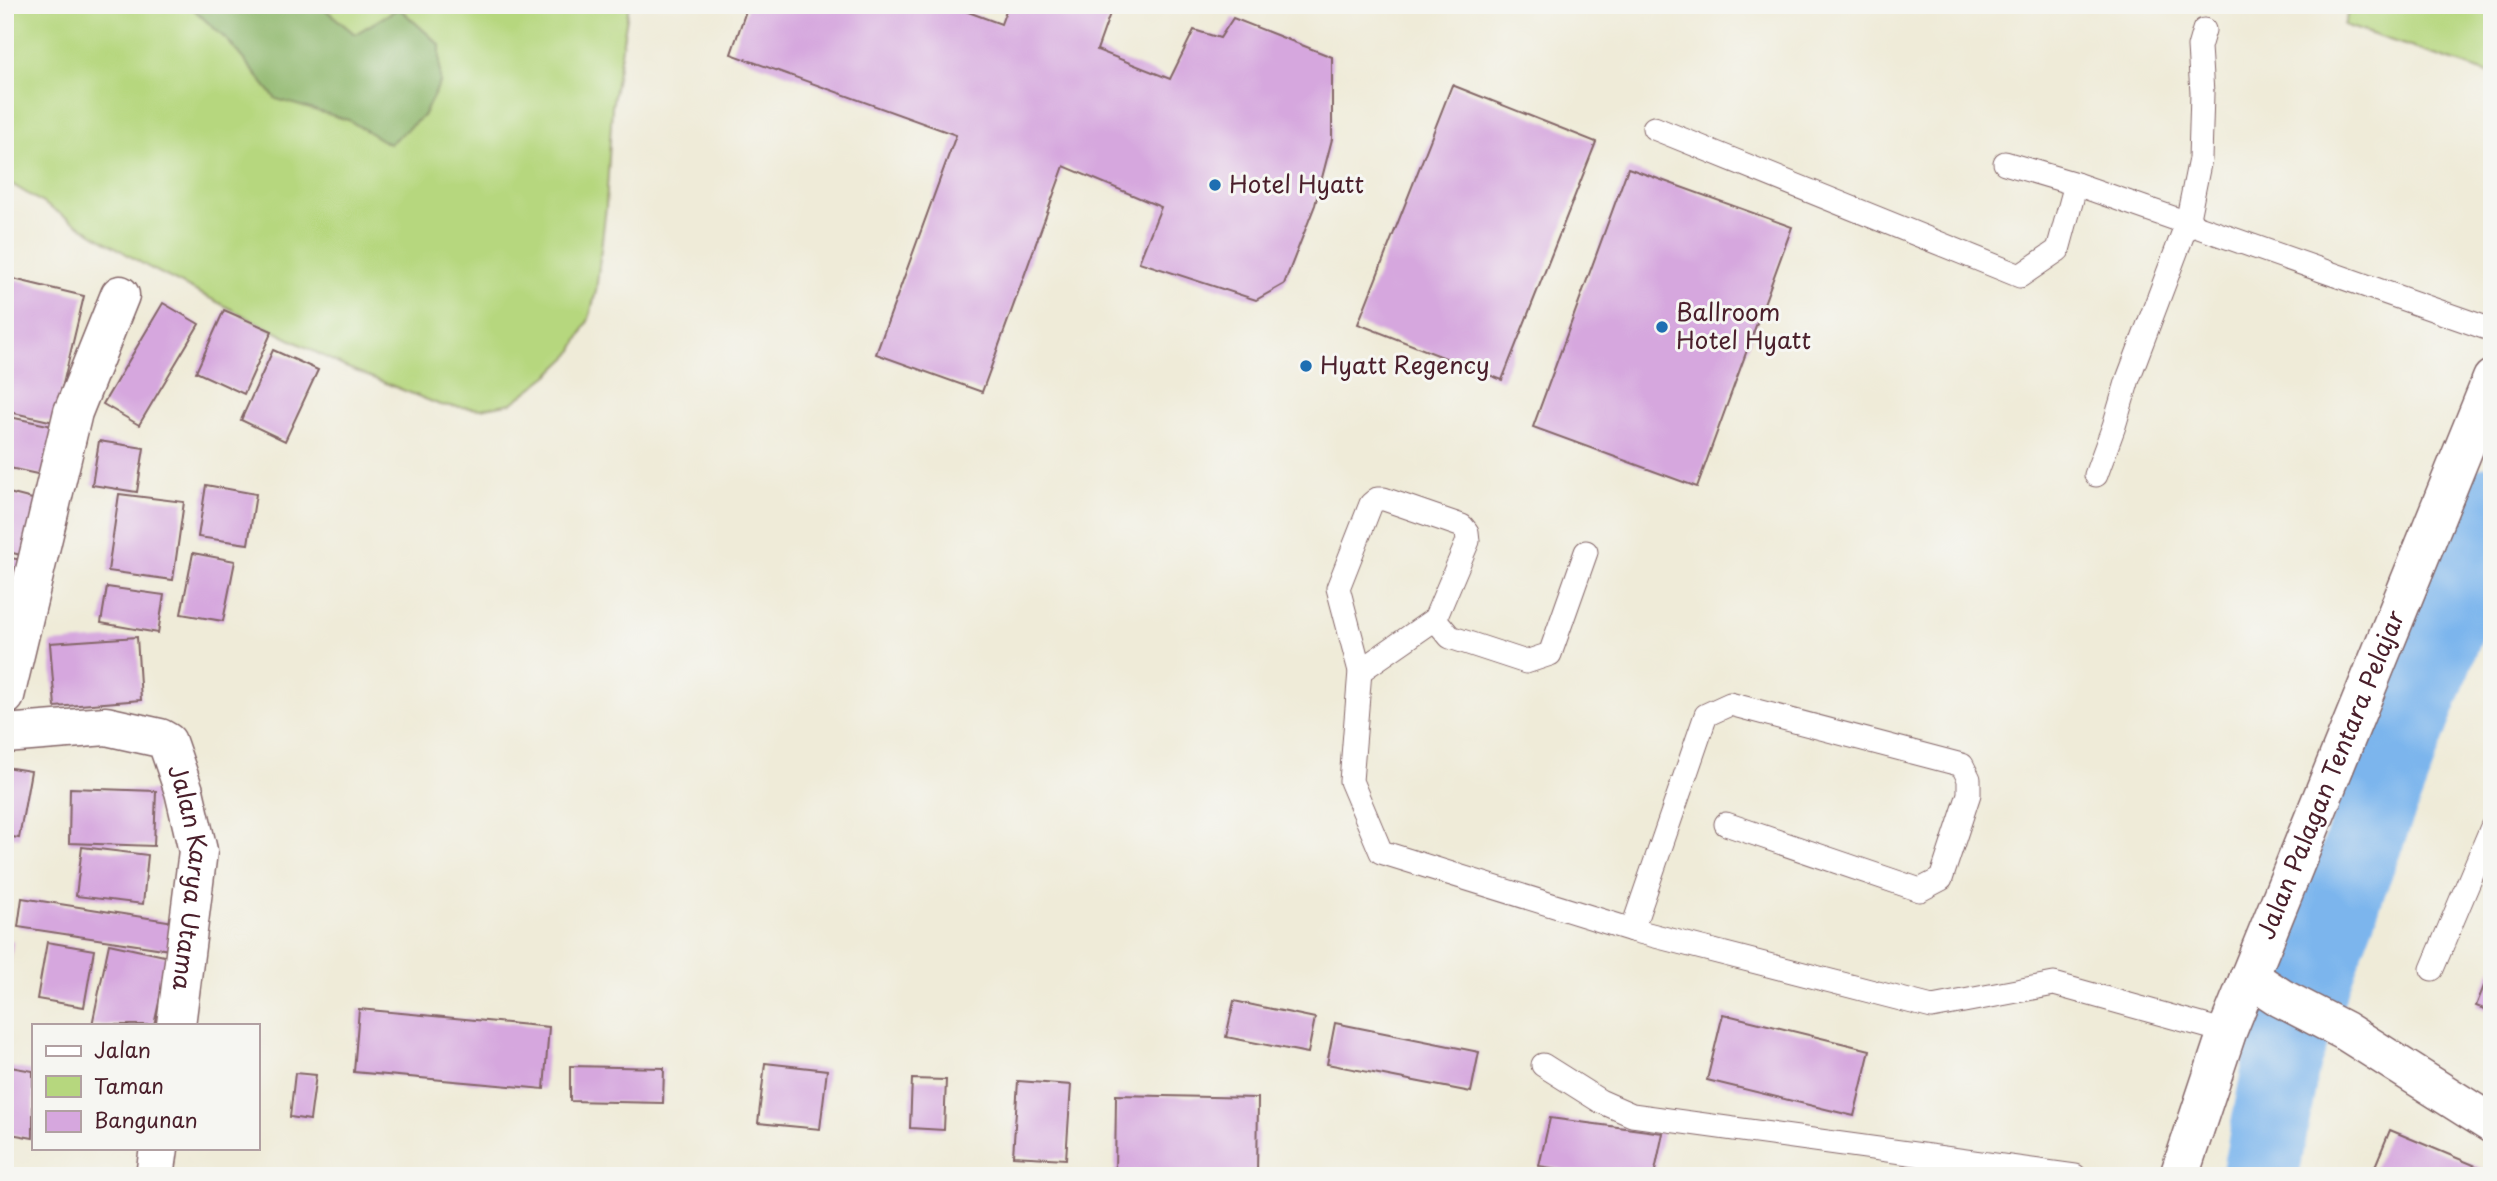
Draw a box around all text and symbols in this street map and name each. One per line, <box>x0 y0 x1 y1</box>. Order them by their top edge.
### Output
place label: Hotel Hyatt <box>1229 165 1364 201</box>
marker: Hotel Hyatt <box>1207 177 1223 193</box>
place label: Ballroom Hotel Hyatt <box>1676 293 1811 357</box>
marker: Ballroom Hotel Hyatt <box>1654 319 1670 335</box>
place label: Hyatt Regency <box>1320 346 1490 382</box>
marker: Hyatt Regency <box>1298 358 1314 374</box>
street label: Jalan Palagan Tentara Pelajar <box>2246 604 2412 944</box>
street label: Jalan Karya Utama <box>160 759 218 993</box>
legend <box>32 1024 259 1150</box>
text: Jalan <box>94 1033 151 1065</box>
text: Taman <box>94 1069 164 1101</box>
text: Bangunan <box>94 1103 198 1135</box>

